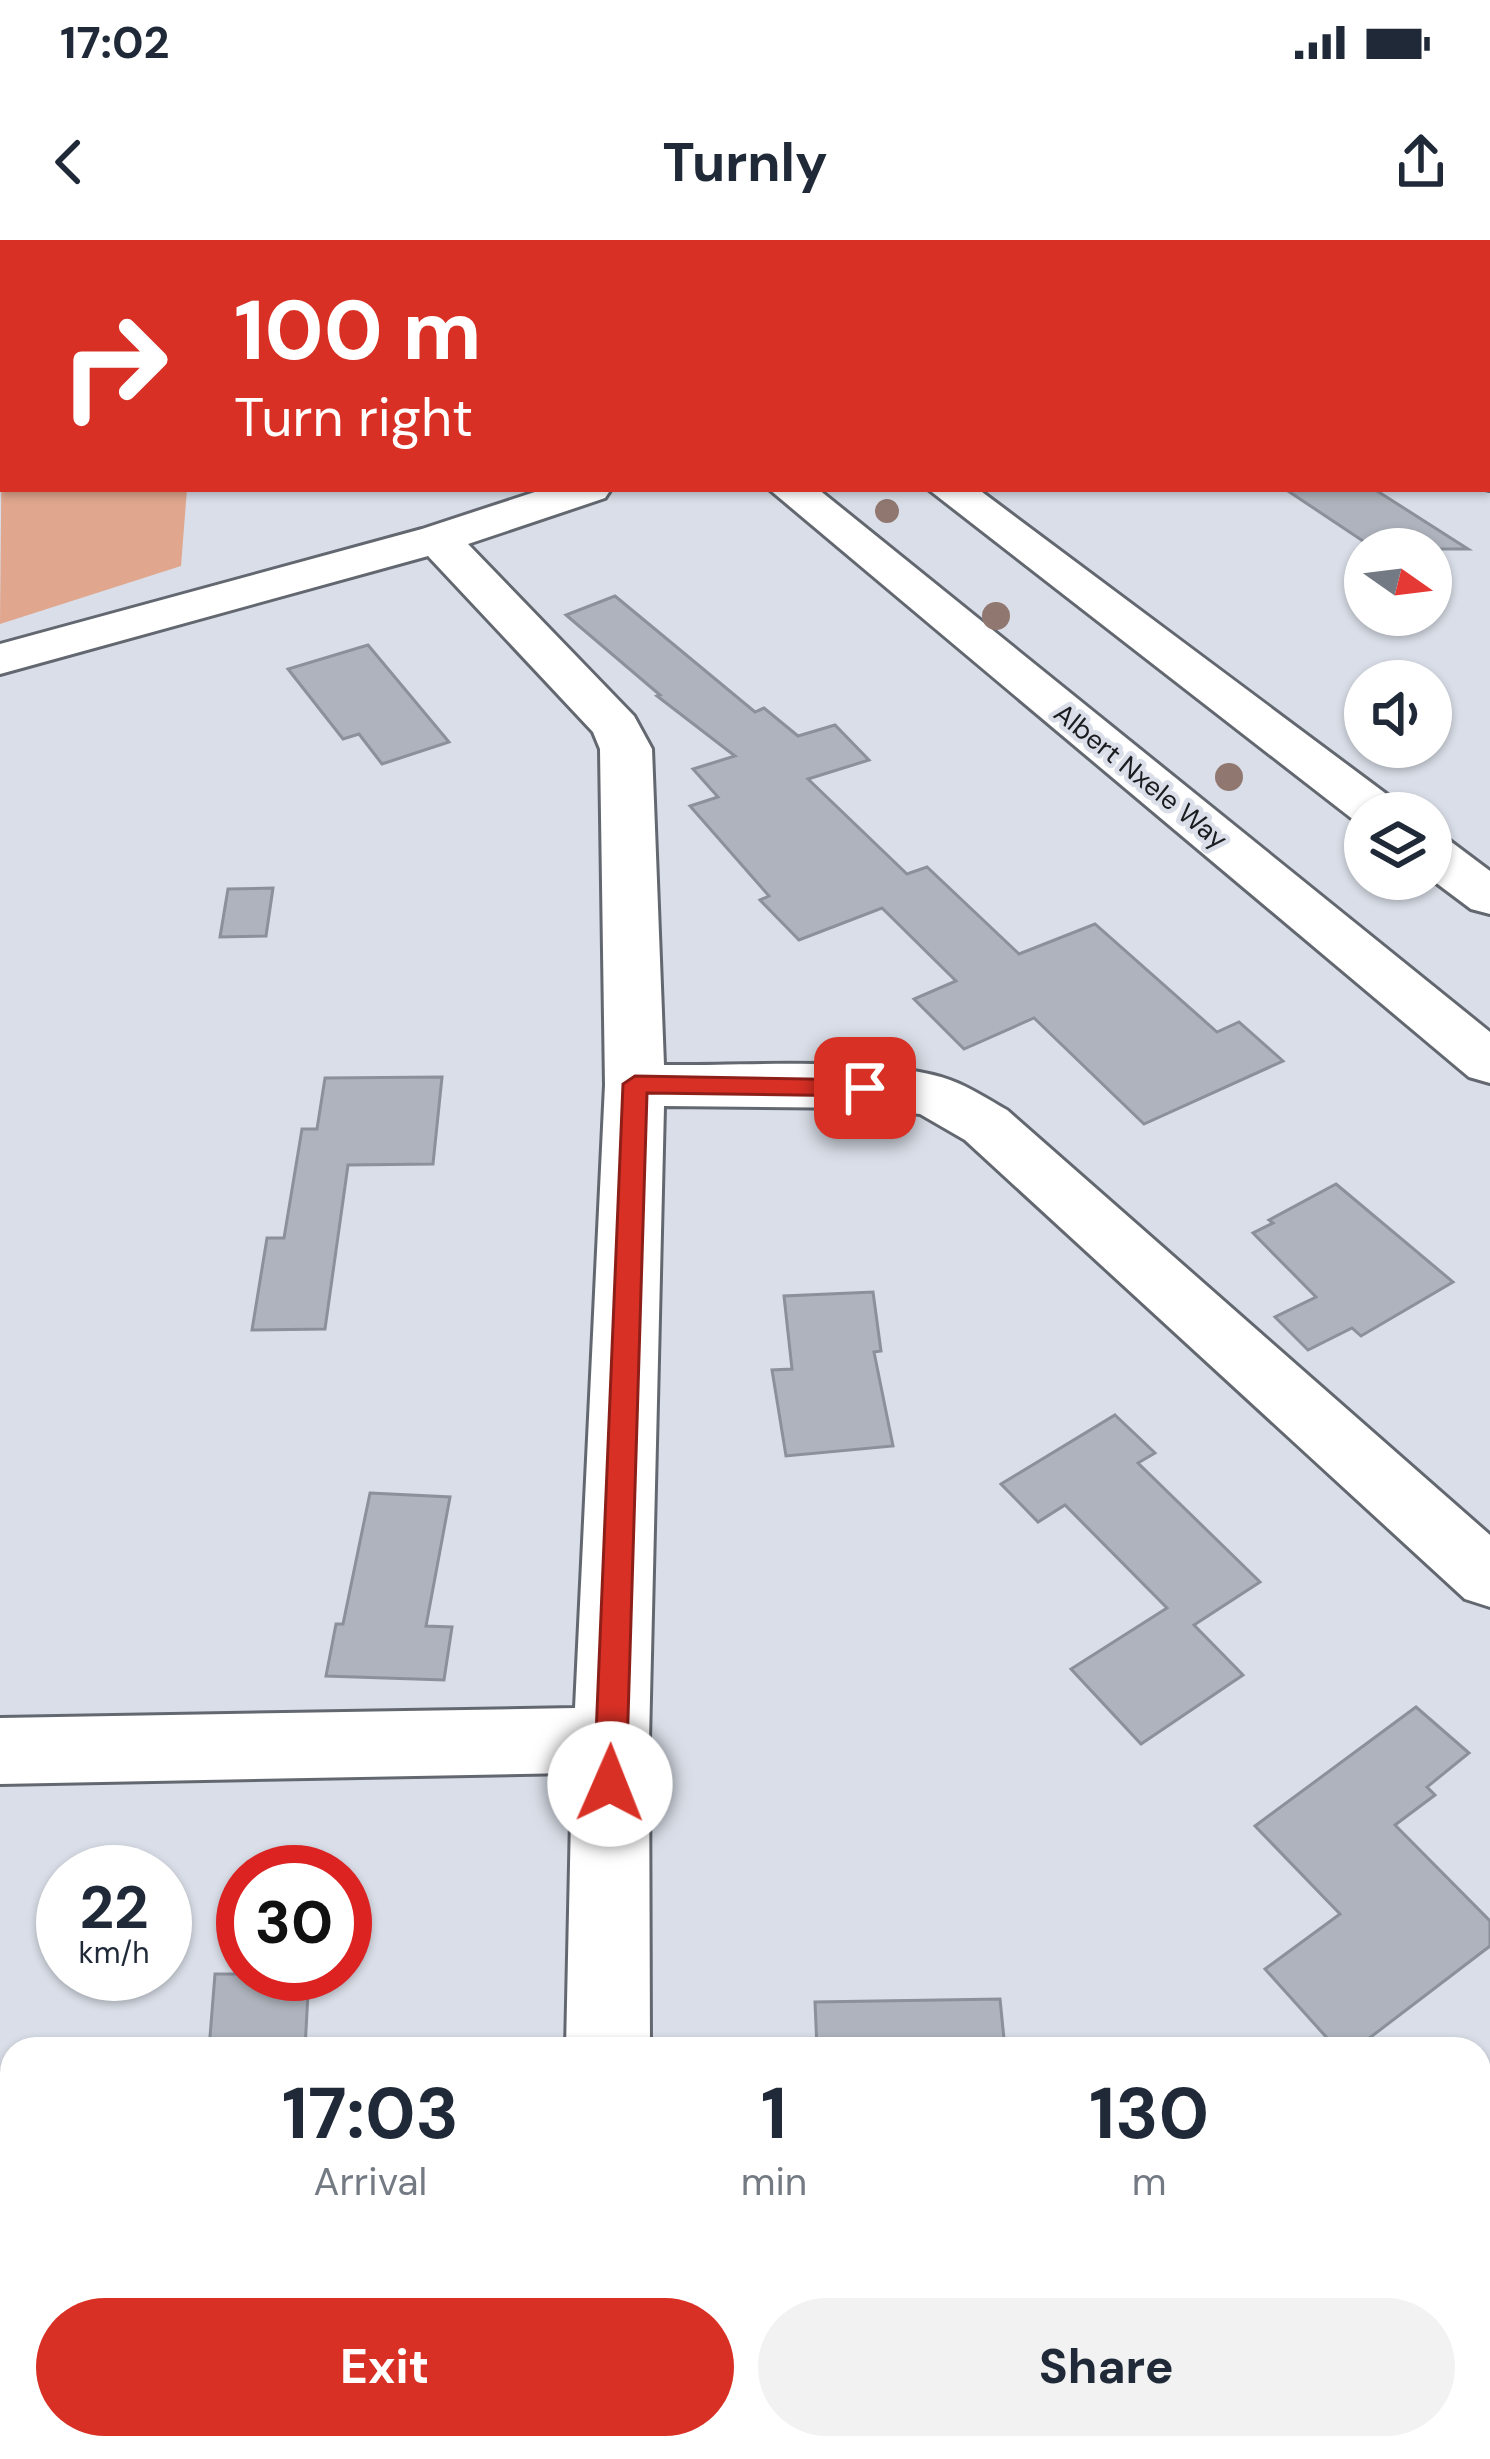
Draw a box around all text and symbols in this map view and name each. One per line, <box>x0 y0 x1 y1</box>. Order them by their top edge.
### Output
text: 17:02 <box>60 13 169 72</box>
text: Turnly <box>662 127 828 198</box>
icon: back <box>36 129 102 195</box>
icon: share <box>1388 129 1454 195</box>
text: 100 m <box>234 276 482 385</box>
icon: right <box>36 288 192 444</box>
text: Turn right <box>234 382 473 453</box>
north arrow <box>1344 528 1452 636</box>
map controls <box>1344 528 1452 900</box>
button: sound <box>1344 660 1452 768</box>
street label: Albert Nxele Way <box>1047 695 1235 857</box>
button: layers <box>1344 792 1452 900</box>
pin <box>814 1037 916 1139</box>
icon: arrive <box>832 1055 898 1121</box>
position arrow <box>547 1721 673 1847</box>
speed limit sign: 30 <box>216 1845 372 2001</box>
text: 22 <box>79 1868 149 1947</box>
text: km/h <box>79 1933 149 1972</box>
text: 17:03 <box>282 2067 459 2160</box>
text: 1 <box>761 2067 787 2160</box>
text: 130 <box>1089 2067 1209 2160</box>
text: Arrival <box>314 2156 427 2207</box>
text: min <box>741 2156 807 2207</box>
text: m <box>1132 2156 1166 2207</box>
button: Exit <box>36 2298 734 2436</box>
button: Share <box>758 2298 1455 2436</box>

